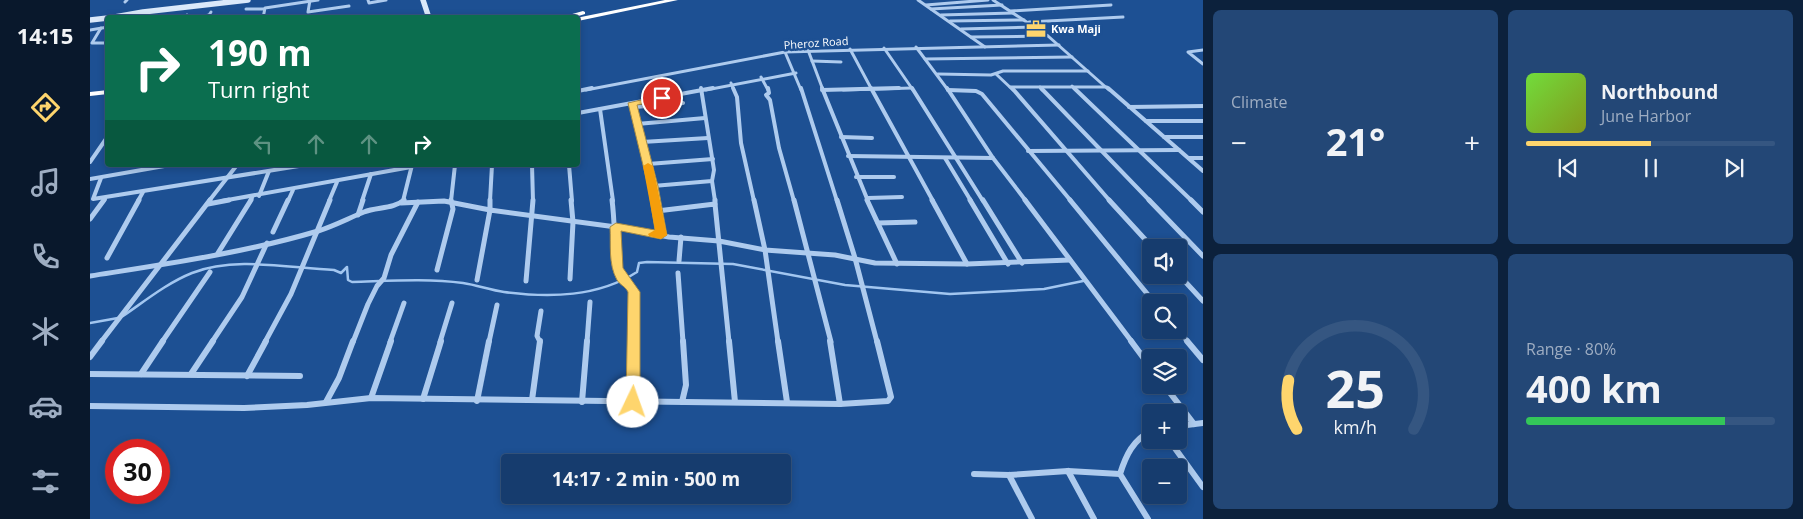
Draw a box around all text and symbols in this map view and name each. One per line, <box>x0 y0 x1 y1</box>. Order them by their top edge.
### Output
office icon: Kwa Maji <box>1025 18 1047 40</box>
text: 14:15 <box>17 20 73 50</box>
place label: Kwa Maji <box>1051 21 1101 36</box>
text: 190 m <box>208 29 312 76</box>
street label: Pheroz Road <box>783 33 849 52</box>
icon: right <box>125 35 190 100</box>
text: Turn right <box>208 74 310 104</box>
pin <box>641 77 683 119</box>
text: Northbound <box>1601 79 1718 105</box>
icon: arrive <box>648 84 676 112</box>
icon: directions <box>28 90 63 125</box>
text: Climate <box>1231 91 1288 113</box>
text: June Harbor <box>1601 105 1691 127</box>
text: 21° <box>1326 115 1385 167</box>
text: − <box>1231 123 1247 161</box>
text: + <box>1464 123 1480 161</box>
icon: left <box>249 130 277 158</box>
icon: ahead <box>302 130 330 158</box>
icon: ahead <box>355 130 383 158</box>
icon: right <box>408 130 436 158</box>
icon: previous <box>1554 154 1582 182</box>
icon: pause <box>1637 154 1665 182</box>
icon: next <box>1720 154 1748 182</box>
icon: music <box>28 165 63 200</box>
icon: phone <box>28 239 63 274</box>
map controls <box>1142 239 1187 504</box>
button: sound <box>1142 239 1187 284</box>
button: search <box>1142 294 1187 339</box>
icon: climate <box>28 314 63 349</box>
text: Range · 80% <box>1526 338 1616 360</box>
button: layers <box>1142 349 1187 394</box>
text: 25 <box>1326 352 1385 423</box>
text: 400 km <box>1526 362 1662 414</box>
position arrow <box>606 375 658 427</box>
icon: car <box>28 389 63 424</box>
button: + <box>1142 404 1187 449</box>
text: km/h <box>1334 415 1377 439</box>
speed limit sign: 30 <box>105 439 170 504</box>
button: − <box>1142 459 1187 504</box>
icon: filters <box>28 464 63 499</box>
text: 14:17 · 2 min · 500 m <box>552 466 740 492</box>

